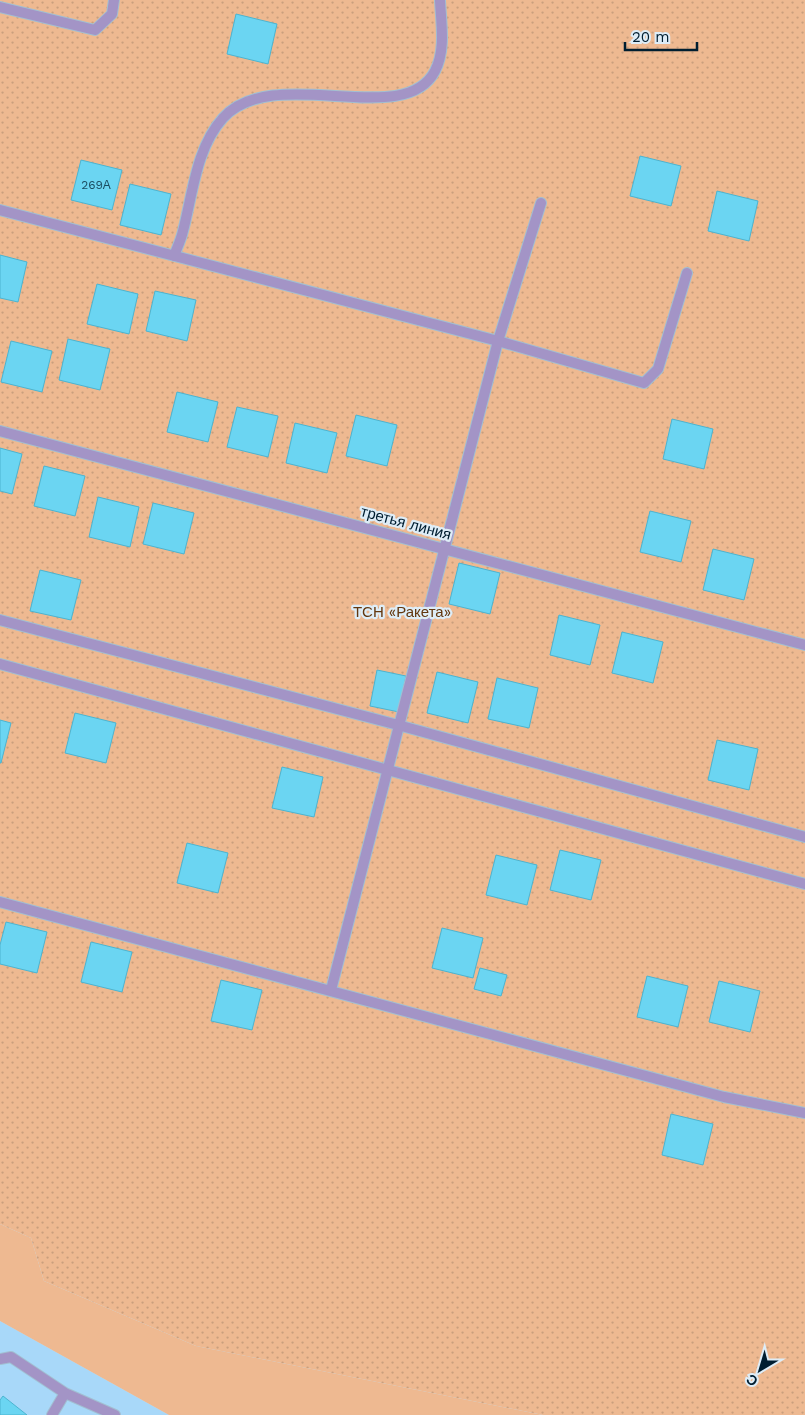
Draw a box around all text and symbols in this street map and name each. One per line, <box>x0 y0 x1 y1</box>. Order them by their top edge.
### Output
scale bar <box>625 20 698 52</box>
text: 20 m <box>632 28 670 46</box>
house number: 269А <box>81 178 111 192</box>
street label: третья линия <box>359 502 453 544</box>
park label: ТСН «Ракета» <box>353 603 451 621</box>
north arrow <box>735 1345 785 1395</box>
text: С <box>743 1371 761 1390</box>

